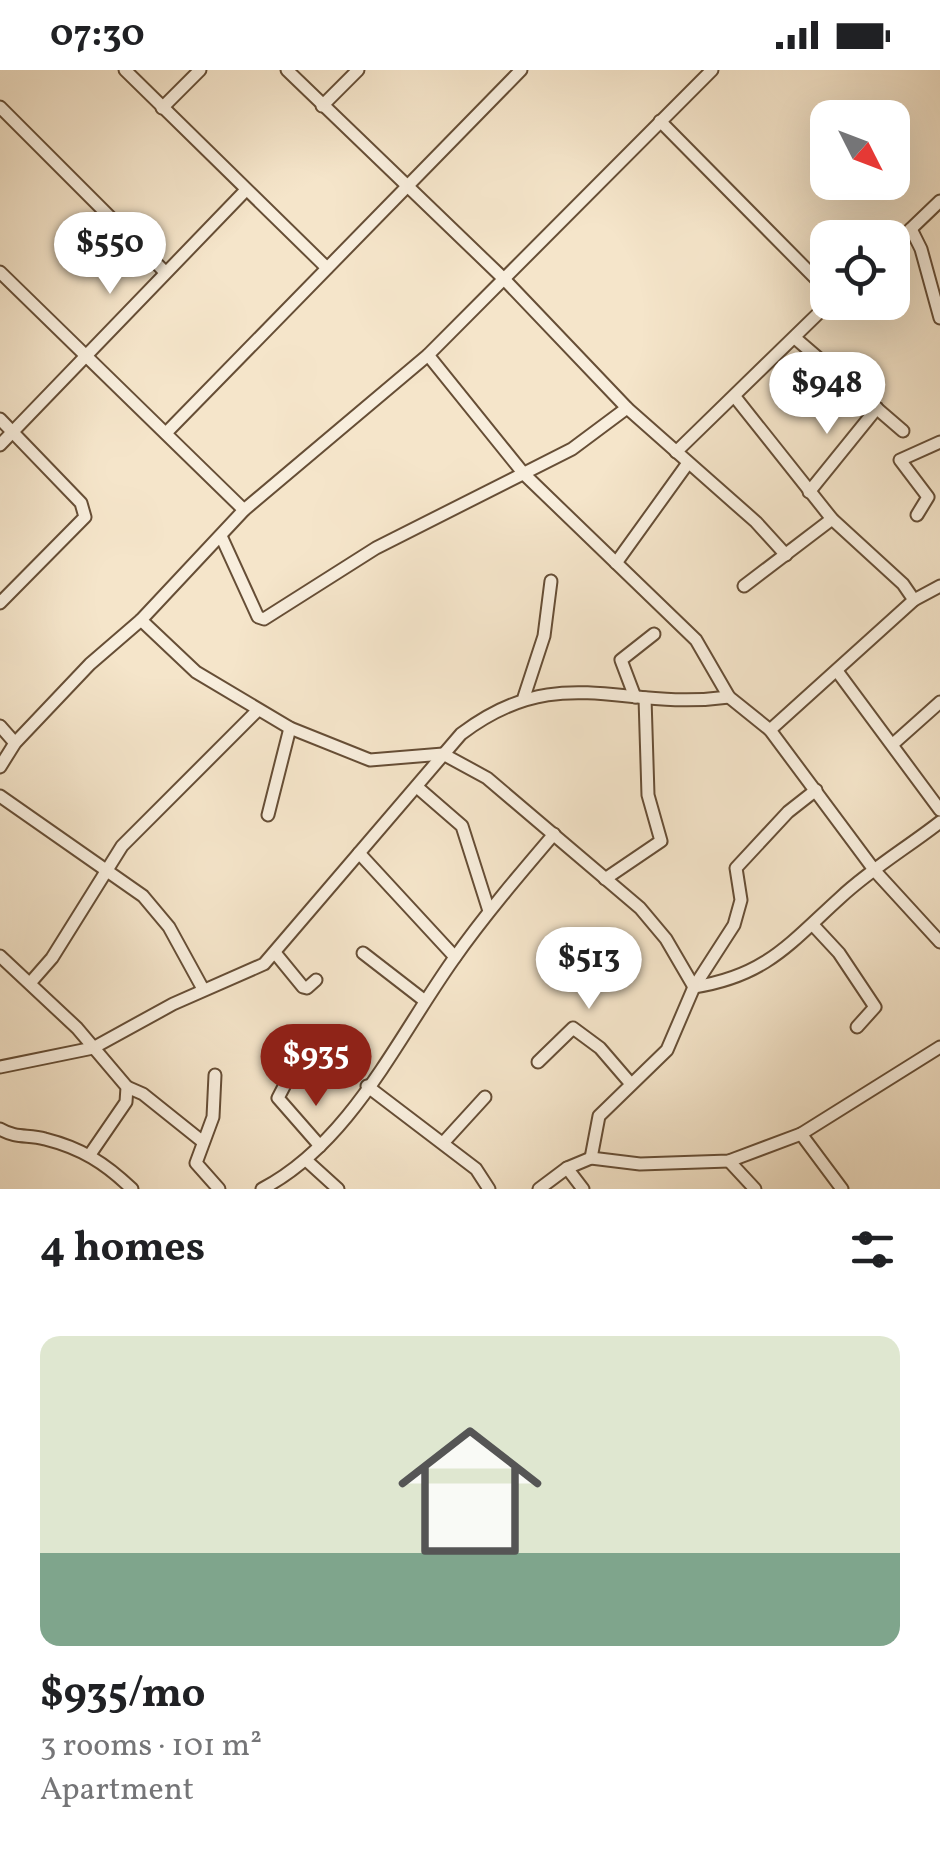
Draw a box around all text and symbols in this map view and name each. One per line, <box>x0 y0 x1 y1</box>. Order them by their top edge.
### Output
text: 07:30 <box>50 9 145 62</box>
north arrow <box>810 100 910 200</box>
map controls <box>810 100 910 320</box>
pin: $550 <box>51 212 169 297</box>
button: locate <box>810 220 910 320</box>
text: $550 <box>76 222 144 266</box>
pin: $948 <box>768 352 886 437</box>
text: $948 <box>791 362 863 406</box>
pin: $513 <box>530 927 648 1012</box>
text: $513 <box>558 937 620 981</box>
pin: $935 <box>257 1024 375 1109</box>
text: $935 <box>283 1034 349 1078</box>
text: 4 homes <box>40 1220 205 1279</box>
icon: filters <box>845 1222 900 1277</box>
icon: home <box>380 1401 560 1581</box>
text: $935/mo <box>40 1666 205 1725</box>
text: 3 rooms · 101 m² <box>40 1725 262 1769</box>
text: Apartment <box>40 1769 194 1813</box>

